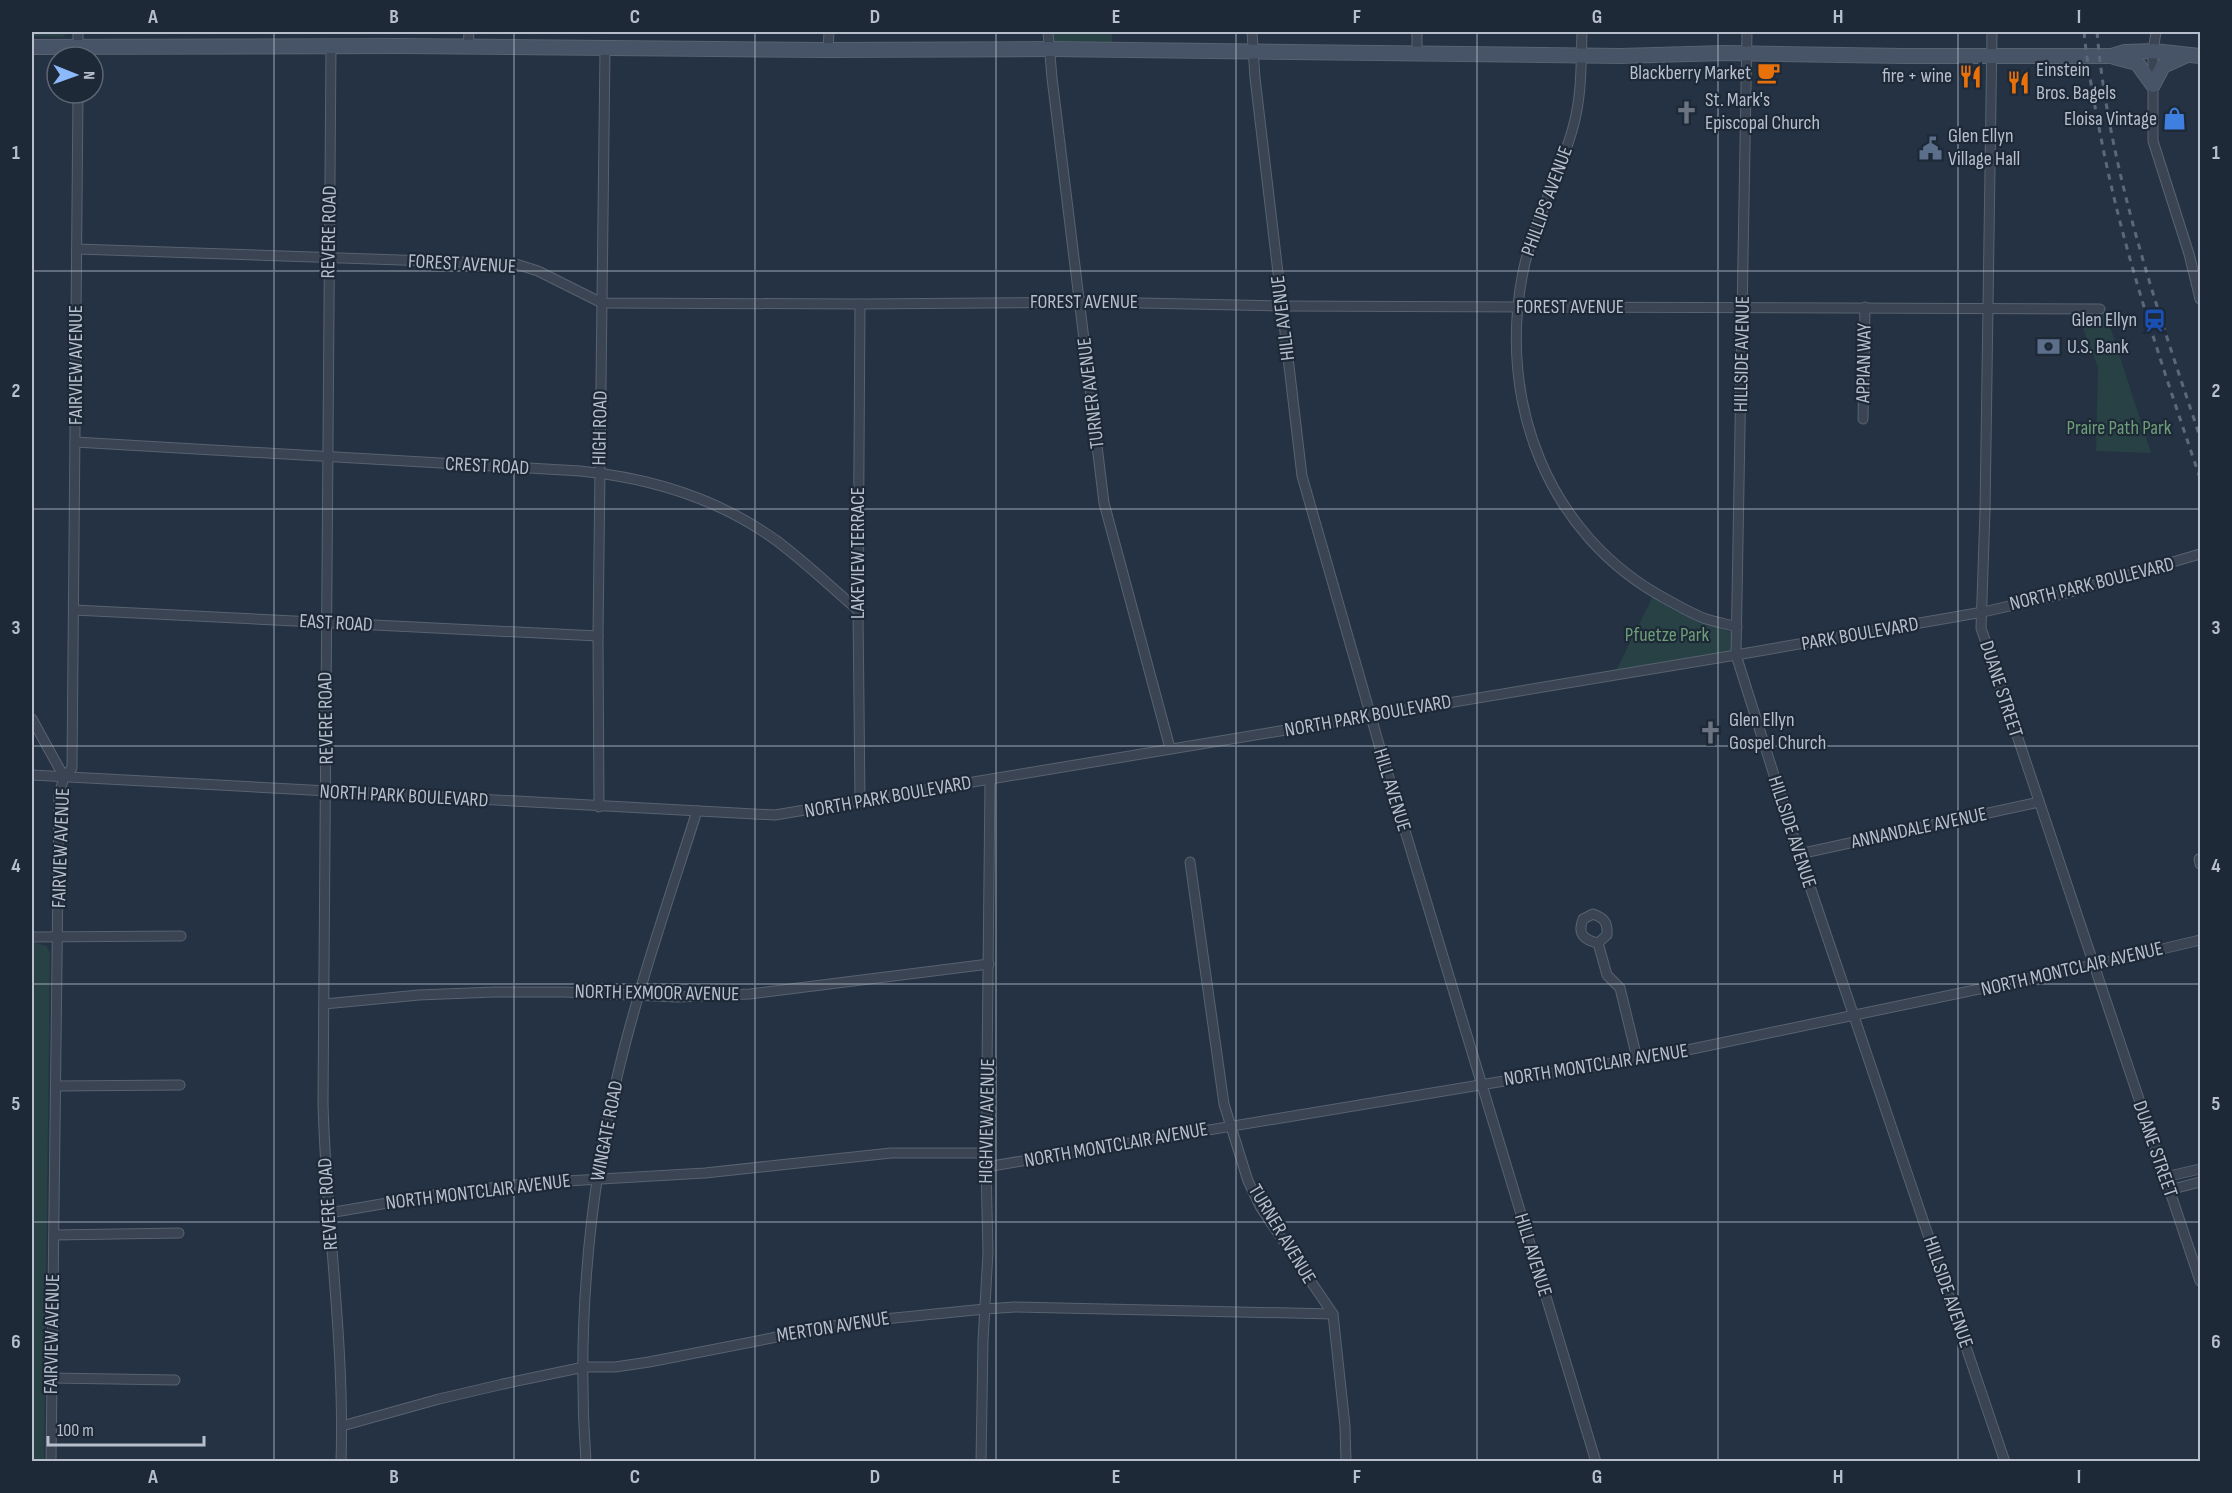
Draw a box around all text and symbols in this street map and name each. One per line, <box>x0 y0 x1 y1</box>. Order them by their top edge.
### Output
text: A <box>147 5 158 29</box>
text: B <box>389 5 399 29</box>
text: C <box>630 5 640 29</box>
text: D <box>870 5 880 29</box>
text: E <box>1112 5 1120 29</box>
text: F <box>1353 5 1361 29</box>
text: G <box>1592 5 1602 29</box>
text: H <box>1833 5 1843 29</box>
text: I <box>2077 5 2081 29</box>
north arrow <box>45 45 105 105</box>
place label: Einstein Bros. Bagels <box>2036 58 2116 105</box>
cafe icon: Blackberry Market <box>1756 60 1782 86</box>
place label: Blackberry Market <box>1629 61 1751 85</box>
restaurant icon: fire + wine <box>1957 63 1983 89</box>
place label: fire + wine <box>1882 64 1952 88</box>
restaurant icon: Einstein Bros. Bagels <box>2005 69 2031 95</box>
text: N <box>79 71 98 80</box>
place label: St. Mark's Episcopal Church <box>1705 88 1820 135</box>
church icon: St. Mark's Episcopal Church <box>1674 99 1700 125</box>
shop icon: Eloisa Vintage <box>2162 106 2188 132</box>
place label: Eloisa Vintage <box>2064 107 2157 131</box>
place label: Glen Ellyn Village Hall <box>1948 124 2020 171</box>
public building icon: Glen Ellyn Village Hall <box>1917 135 1943 161</box>
text: 1 <box>12 141 20 165</box>
text: 1 <box>2212 141 2220 165</box>
street label: PHILLIPS AVENUE <box>1516 143 1578 259</box>
street label: REVERE ROAD <box>316 185 342 279</box>
street label: FOREST AVENUE <box>407 249 517 279</box>
street label: HILL AVENUE <box>1266 274 1300 362</box>
street label: FOREST AVENUE <box>1030 290 1138 314</box>
street label: FOREST AVENUE <box>1516 295 1624 319</box>
street label: HILLSIDE AVENUE <box>1729 296 1755 412</box>
street label: FAIRVIEW AVENUE <box>64 305 88 425</box>
station icon: Glen Ellyn <box>2142 307 2168 333</box>
place label: Glen Ellyn <box>2072 308 2137 332</box>
street label: APPIAN WAY <box>1851 322 1877 404</box>
bank icon: U.S. Bank <box>2036 334 2062 360</box>
place label: U.S. Bank <box>2067 335 2129 359</box>
street label: TURNER AVENUE <box>1072 336 1110 450</box>
text: 2 <box>12 379 20 403</box>
text: 2 <box>2212 379 2220 403</box>
street label: HIGH ROAD <box>587 390 613 466</box>
park label: Praire Path Park <box>2067 416 2172 440</box>
street label: CREST ROAD <box>444 452 530 480</box>
street label: LAKEVIEW TERRACE <box>846 487 870 619</box>
street label: NORTH PARK BOULEVARD <box>2007 552 2177 616</box>
street label: EAST ROAD <box>299 609 373 637</box>
street label: PARK BOULEVARD <box>1800 612 1920 656</box>
text: 3 <box>12 616 21 640</box>
text: 3 <box>2212 616 2221 640</box>
park label: Pfuetze Park <box>1625 623 1710 647</box>
street label: DUANE STREET <box>1974 638 2028 740</box>
street label: REVERE ROAD <box>313 671 339 765</box>
street label: NORTH PARK BOULEVARD <box>1283 690 1453 742</box>
place label: Glen Ellyn Gospel Church <box>1729 708 1826 755</box>
church icon: Glen Ellyn Gospel Church <box>1698 719 1724 745</box>
street label: HILL AVENUE <box>1368 745 1416 835</box>
street label: NORTH PARK BOULEVARD <box>803 771 973 823</box>
street label: HILLSIDE AVENUE <box>1763 773 1821 891</box>
street label: NORTH PARK BOULEVARD <box>319 780 489 812</box>
street label: FAIRVIEW AVENUE <box>47 788 75 908</box>
street label: ANNANDALE AVENUE <box>1848 802 1989 854</box>
text: 4 <box>11 854 21 878</box>
text: 4 <box>2211 854 2221 878</box>
street label: NORTH MONTCLAIR AVENUE <box>1979 936 2165 1002</box>
street label: NORTH EXMOOR AVENUE <box>574 980 740 1006</box>
street label: NORTH MONTCLAIR AVENUE <box>1502 1039 1690 1091</box>
street label: HIGHVIEW AVENUE <box>974 1058 1000 1184</box>
street label: WINGATE ROAD <box>586 1079 628 1183</box>
text: 5 <box>12 1092 21 1116</box>
text: 5 <box>2212 1092 2221 1116</box>
street label: DUANE STREET <box>2127 1098 2183 1200</box>
street label: NORTH MONTCLAIR AVENUE <box>1022 1117 1210 1173</box>
street label: REVERE ROAD <box>313 1157 343 1251</box>
street label: NORTH MONTCLAIR AVENUE <box>384 1169 572 1215</box>
street label: TURNER AVENUE <box>1243 1180 1321 1288</box>
street label: HILL AVENUE <box>1509 1210 1557 1300</box>
street label: HILLSIDE AVENUE <box>1918 1233 1978 1351</box>
street label: FAIRVIEW AVENUE <box>39 1274 65 1394</box>
street label: MERTON AVENUE <box>775 1306 891 1348</box>
text: 6 <box>11 1330 21 1354</box>
text: 6 <box>2211 1330 2221 1354</box>
scale bar <box>48 1409 204 1447</box>
text: 100 m <box>57 1420 94 1441</box>
text: A <box>147 1465 158 1489</box>
text: B <box>389 1465 399 1489</box>
text: C <box>630 1465 640 1489</box>
text: D <box>870 1465 880 1489</box>
text: E <box>1112 1465 1120 1489</box>
text: F <box>1353 1465 1361 1489</box>
text: G <box>1592 1465 1602 1489</box>
text: H <box>1833 1465 1843 1489</box>
text: I <box>2077 1465 2081 1489</box>

